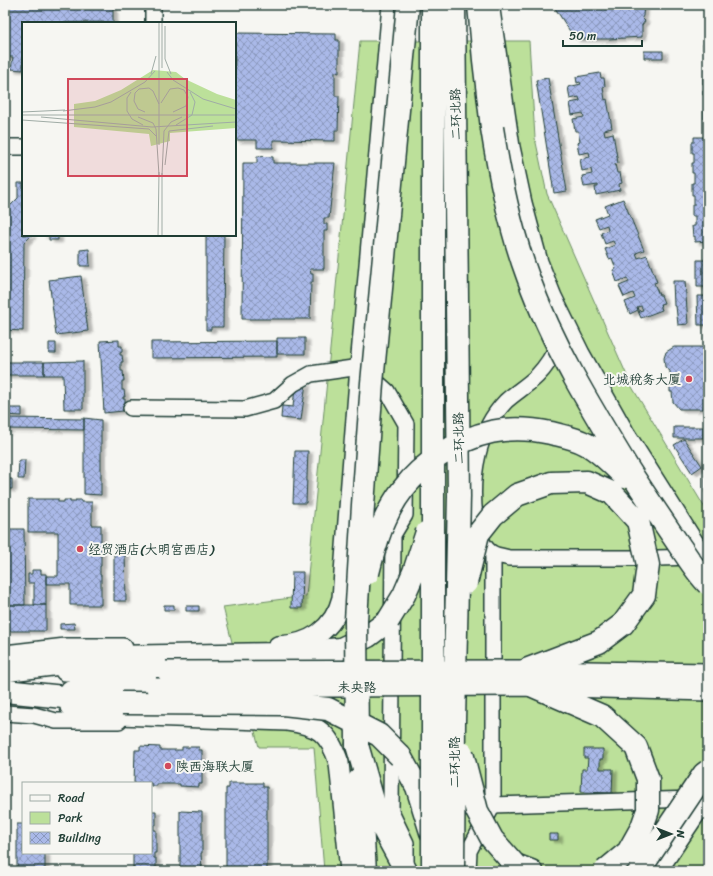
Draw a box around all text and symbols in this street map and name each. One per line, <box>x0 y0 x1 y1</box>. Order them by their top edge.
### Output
inset map <box>22 22 236 236</box>
scale bar <box>563 22 642 48</box>
text: 50 m <box>569 25 596 47</box>
street label: 二环北路 <box>444 88 467 140</box>
place label: 北城税务大厦 <box>603 368 681 391</box>
marker: 北城税务大厦 <box>684 374 694 384</box>
street label: 二环北路 <box>447 412 470 464</box>
place label: 经贸酒店(大明宫西店) <box>88 538 216 561</box>
marker: 经贸酒店(大明宫西店) <box>75 544 85 554</box>
street label: 未央路 <box>337 676 377 699</box>
street label: 二环北路 <box>443 736 466 788</box>
place label: 陕西海联大厦 <box>176 755 254 778</box>
marker: 陕西海联大厦 <box>163 761 173 771</box>
legend <box>22 782 152 854</box>
text: Road <box>58 787 85 809</box>
text: Park <box>58 807 83 829</box>
north arrow <box>651 814 691 854</box>
text: Building <box>58 827 101 849</box>
text: N <box>671 829 690 838</box>

